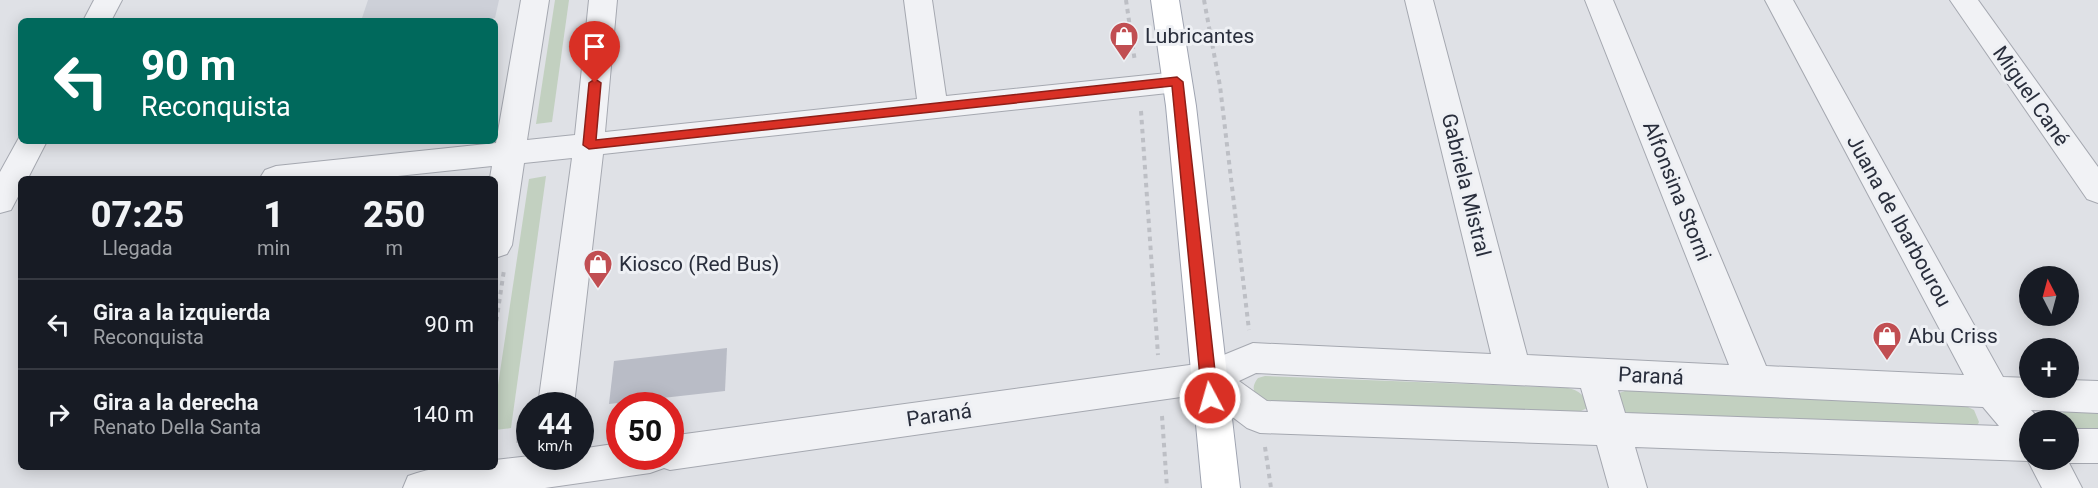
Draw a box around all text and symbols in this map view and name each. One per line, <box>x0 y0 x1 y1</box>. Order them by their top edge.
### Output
shop icon: Lubricantes <box>1108 20 1140 62</box>
pin <box>569 21 620 83</box>
place label: Lubricantes <box>1145 24 1254 48</box>
icon: arrive <box>578 30 611 63</box>
text: 90 m <box>141 41 236 90</box>
icon: left <box>42 42 120 120</box>
street label: Miguel Cané <box>1988 42 2074 150</box>
text: Reconquista <box>141 91 291 123</box>
street label: Gabriela Mistral <box>1437 111 1495 259</box>
street label: Alfonsina Storni <box>1638 118 1716 264</box>
street label: Juana de Ibarbourou <box>1842 131 1956 311</box>
text: 07:25 <box>91 194 184 236</box>
text: 1 <box>263 194 284 236</box>
text: 250 <box>363 194 425 236</box>
text: Llegada <box>102 236 173 260</box>
text: min <box>257 236 290 260</box>
text: m <box>385 236 403 260</box>
shop icon: Kiosco (Red Bus) <box>582 248 614 290</box>
place label: Kiosco (Red Bus) <box>619 252 779 276</box>
north arrow <box>2019 266 2079 326</box>
map controls <box>2019 266 2079 470</box>
text: Gira a la izquierda <box>93 300 270 325</box>
icon: left <box>42 308 75 341</box>
text: 90 m <box>425 312 474 337</box>
shop icon: Abu Criss <box>1871 320 1903 362</box>
place label: Abu Criss <box>1908 324 1998 348</box>
text: Reconquista <box>93 325 204 349</box>
button: + <box>2019 338 2079 398</box>
street label: Paraná <box>1618 362 1684 390</box>
position arrow <box>1178 366 1242 430</box>
text: Gira a la derecha <box>93 390 259 415</box>
speed limit sign: 50 <box>606 392 684 470</box>
icon: right <box>42 398 75 431</box>
street label: Paraná <box>905 399 973 431</box>
text: 140 m <box>412 402 474 427</box>
text: 44 <box>538 406 572 441</box>
button: − <box>2019 410 2079 470</box>
text: Renato Della Santa <box>93 415 261 439</box>
text: km/h <box>537 437 573 455</box>

